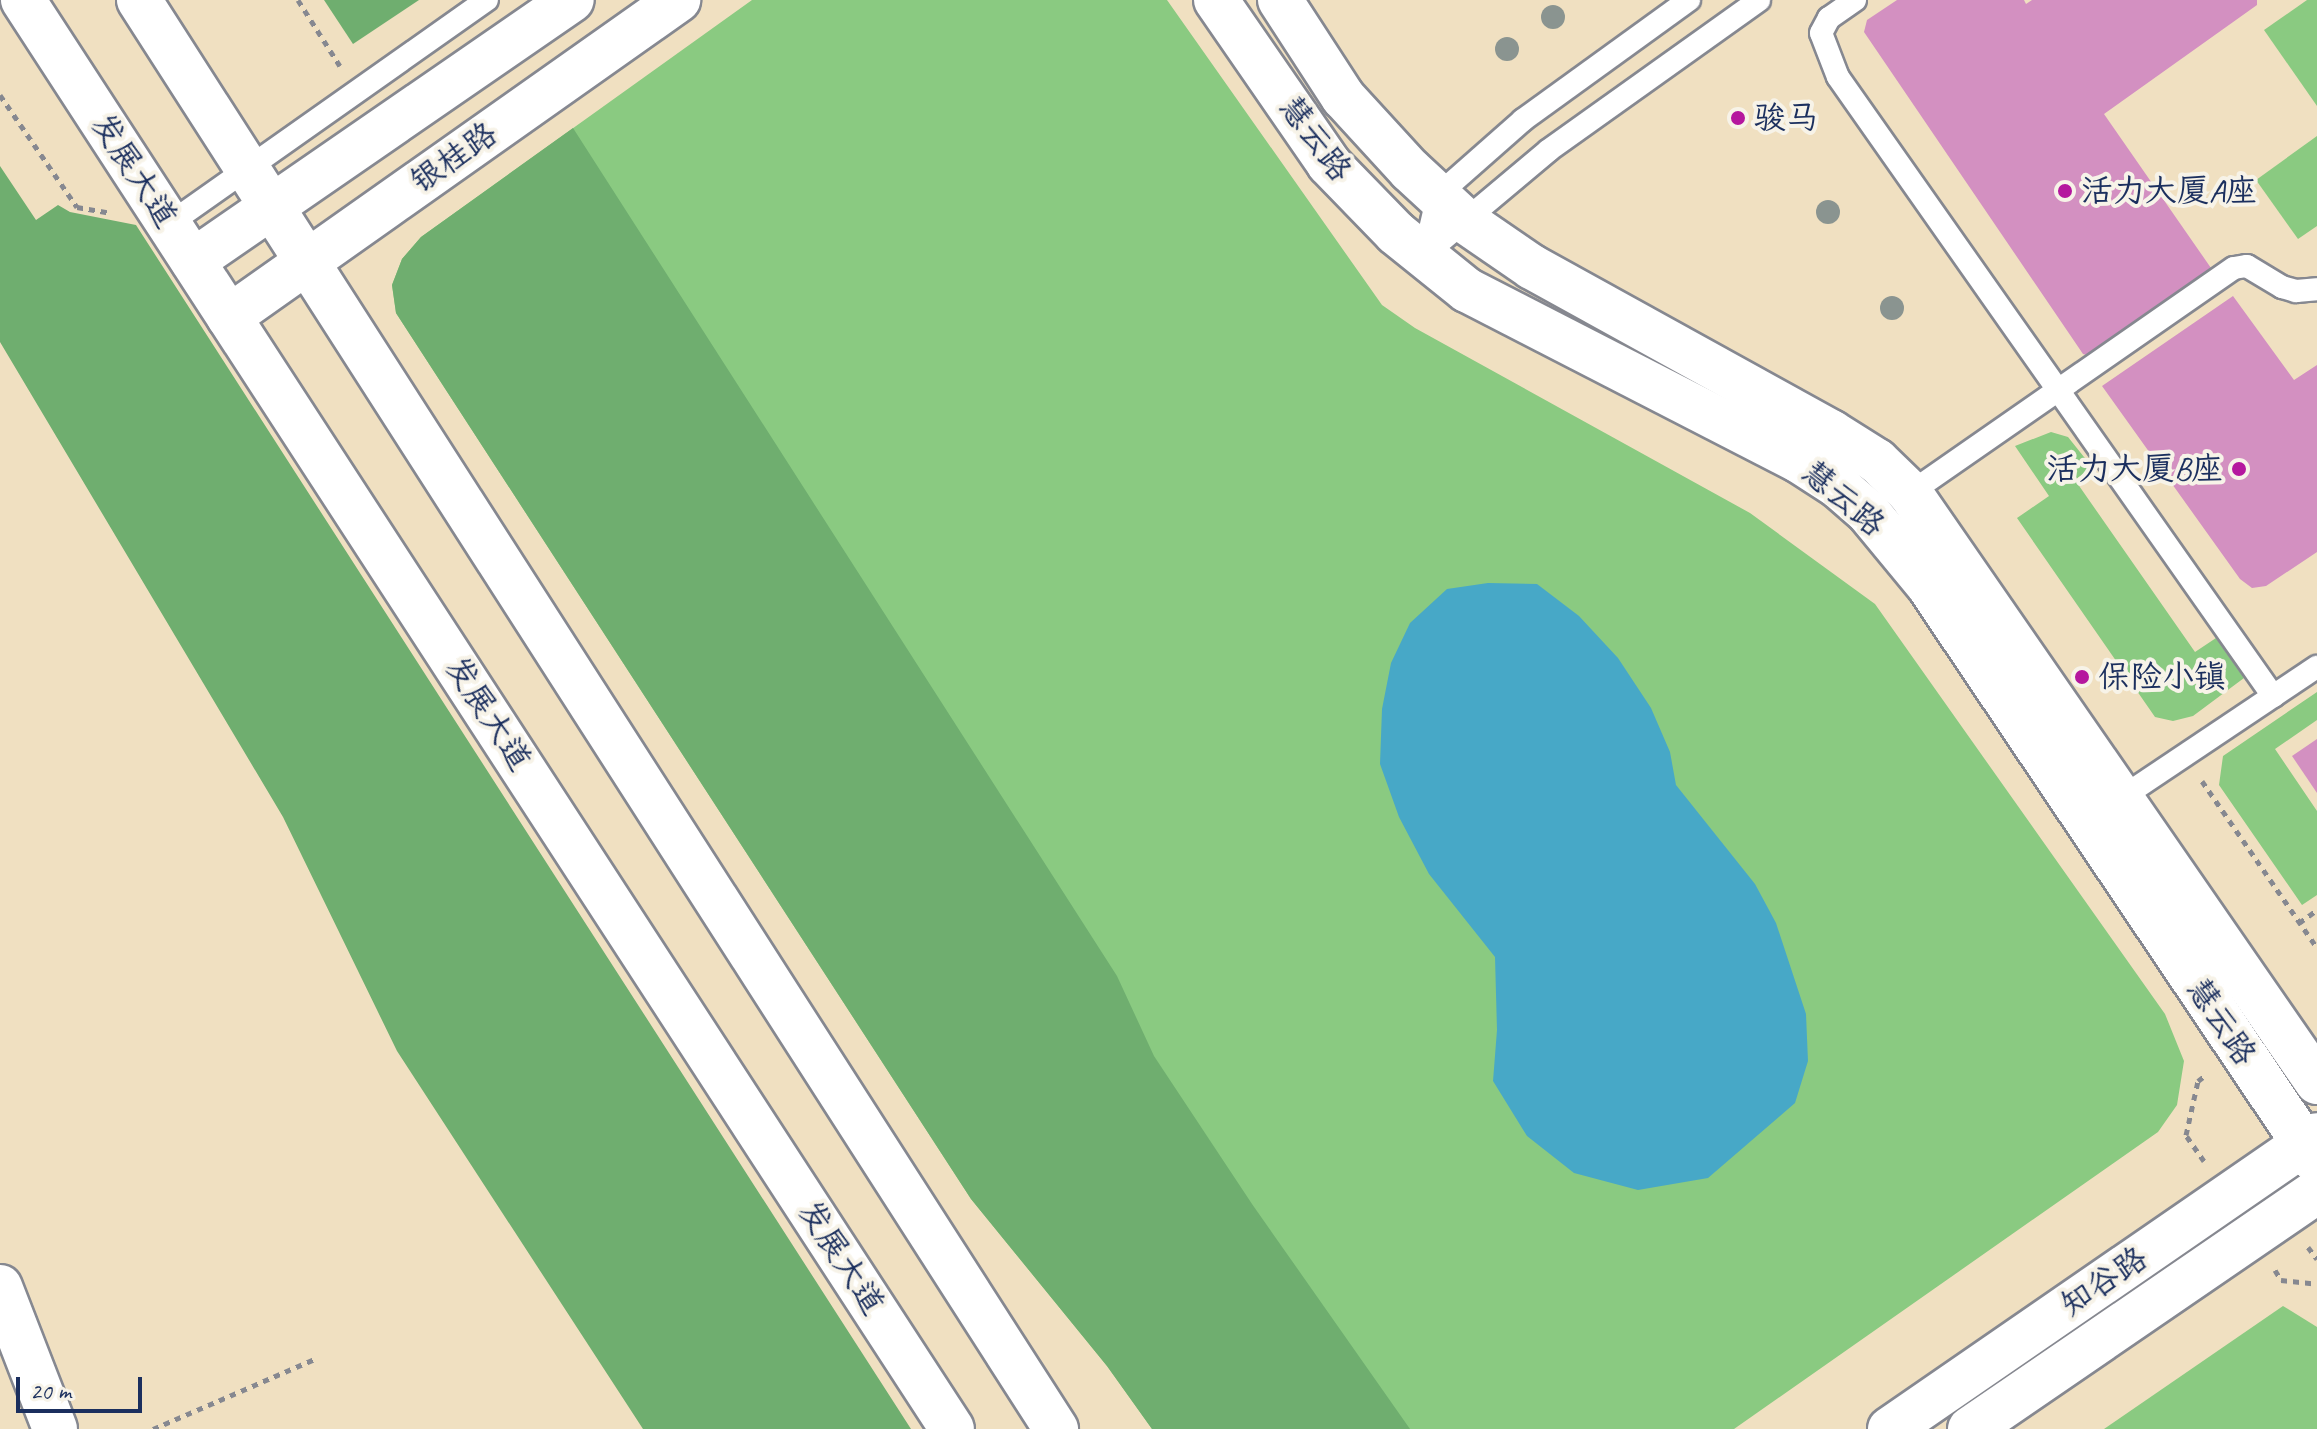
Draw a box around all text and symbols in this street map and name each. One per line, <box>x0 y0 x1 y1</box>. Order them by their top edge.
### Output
street label: 慧云路 <box>1271 89 1359 189</box>
place label: 骏马 <box>1754 99 1818 137</box>
street label: 发展大道 <box>83 107 185 235</box>
marker: 骏马 <box>1729 109 1747 127</box>
street label: 银桂路 <box>404 115 504 201</box>
place label: 活力大厦A座 <box>2081 172 2257 210</box>
marker: 活力大厦A座 <box>2056 182 2074 200</box>
place label: 活力大厦B座 <box>2046 450 2223 488</box>
street label: 慧云路 <box>1794 453 1892 545</box>
marker: 活力大厦B座 <box>2230 460 2248 478</box>
street label: 发展大道 <box>437 650 539 778</box>
place label: 保险小镇 <box>2098 658 2226 696</box>
marker: 保险小镇 <box>2073 668 2091 686</box>
street label: 慧云路 <box>2178 971 2264 1073</box>
street label: 发展大道 <box>790 1194 892 1322</box>
street label: 知谷路 <box>2053 1239 2155 1325</box>
scale bar <box>20 1361 146 1411</box>
text: 20 m <box>30 1376 71 1406</box>

